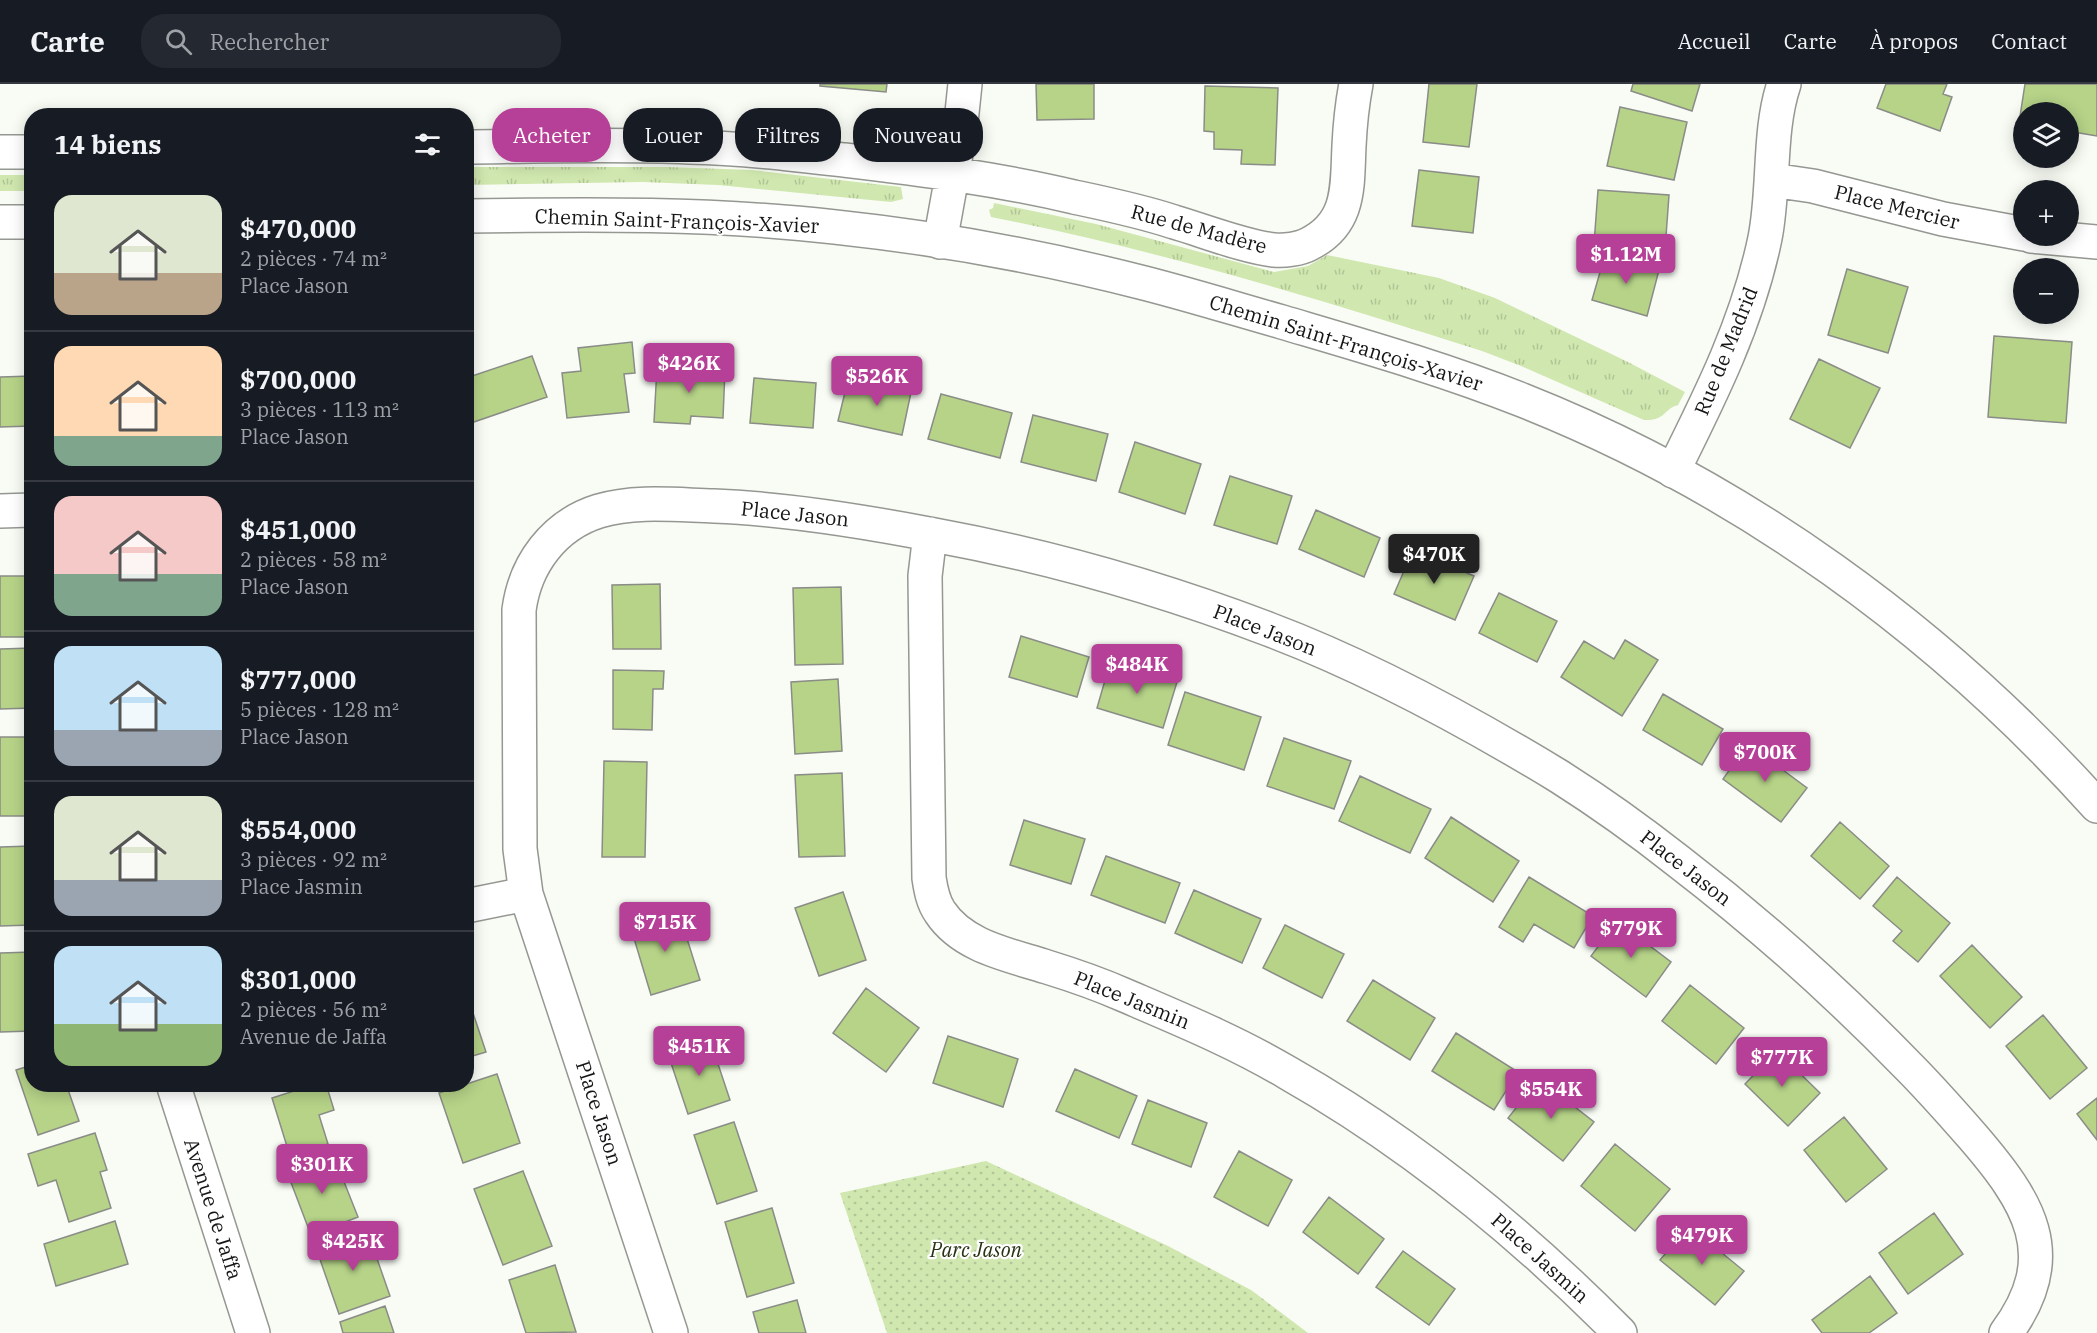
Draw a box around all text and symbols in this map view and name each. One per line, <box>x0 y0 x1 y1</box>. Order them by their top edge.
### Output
search box <box>141 14 561 68</box>
text: Carte <box>30 23 105 60</box>
icon: search <box>162 25 195 58</box>
text: Rechercher <box>210 27 329 56</box>
text: Accueil <box>1678 27 1751 55</box>
text: Carte <box>1784 27 1837 55</box>
text: À propos <box>1870 27 1958 55</box>
text: Contact <box>1991 27 2067 55</box>
map controls <box>2013 102 2079 324</box>
button: layers <box>2013 102 2079 168</box>
chip: Acheter <box>492 108 611 162</box>
chip: Louer <box>623 108 723 162</box>
chip: Filtres <box>735 108 841 162</box>
chip: Nouveau <box>853 108 983 162</box>
text: 14 biens <box>54 127 161 161</box>
icon: filters <box>411 128 444 161</box>
street label: Place Mercier <box>1832 178 1963 235</box>
button: + <box>2013 180 2079 246</box>
street label: Rue de Madère <box>1128 197 1270 260</box>
street label: Chemin Saint-François-Xavier <box>534 202 820 239</box>
text: $470,000 <box>240 211 356 245</box>
icon: home <box>102 219 174 291</box>
pin: $1.12M <box>1577 234 1675 285</box>
text: $1.12M <box>1590 240 1662 267</box>
text: 2 pièces · 74 m² <box>240 245 387 272</box>
button: − <box>2013 258 2079 324</box>
text: Place Jason <box>240 272 349 299</box>
street label: Rue de Madrid <box>1687 282 1764 419</box>
street label: Chemin Saint-François-Xavier <box>1206 288 1486 397</box>
pin: $426K <box>647 343 731 394</box>
text: $426K <box>657 349 721 376</box>
pin: $526K <box>835 356 919 407</box>
text: $700,000 <box>240 362 356 396</box>
text: $526K <box>845 362 909 389</box>
icon: home <box>102 370 174 442</box>
text: 3 pièces · 113 m² <box>240 396 399 423</box>
text: Place Jason <box>240 423 349 450</box>
street label: Place Jason <box>740 494 851 533</box>
text: $451,000 <box>240 512 356 546</box>
icon: home <box>102 520 174 592</box>
pin: $470K <box>1392 534 1476 585</box>
text: $470K <box>1402 540 1466 567</box>
text: 2 pièces · 58 m² <box>240 546 387 573</box>
text: Place Jason <box>240 573 349 600</box>
street label: Place Jason <box>1210 597 1321 662</box>
pin: $484K <box>1095 644 1179 695</box>
text: $484K <box>1105 650 1169 677</box>
text: $777,000 <box>240 662 356 696</box>
icon: home <box>102 670 174 742</box>
text: 5 pièces · 128 m² <box>240 696 399 723</box>
text: Place Jason <box>240 723 349 750</box>
pin: $700K <box>1723 732 1807 783</box>
text: $700K <box>1733 738 1797 765</box>
text: $554,000 <box>240 812 356 846</box>
icon: home <box>102 820 174 892</box>
street label: Place Jason <box>1635 824 1738 912</box>
text: 3 pièces · 92 m² <box>240 846 387 873</box>
text: Place Jasmin <box>240 873 363 900</box>
pin: $715K <box>623 902 707 953</box>
text: $715K <box>633 908 697 935</box>
pin: $779K <box>1589 908 1673 959</box>
text: $779K <box>1599 914 1663 941</box>
text: $301,000 <box>240 962 356 996</box>
street label: Place Jasmin <box>1070 964 1194 1035</box>
icon: home <box>102 970 174 1042</box>
text: 2 pièces · 56 m² <box>240 996 387 1023</box>
text: Avenue de Jaffa <box>240 1023 387 1050</box>
pin: $451K <box>657 1026 741 1077</box>
text: $451K <box>667 1032 731 1059</box>
pin: $777K <box>1740 1037 1824 1088</box>
text: $777K <box>1750 1043 1814 1070</box>
street label: Place Jason <box>570 1057 629 1169</box>
pin: $554K <box>1509 1069 1593 1120</box>
text: $554K <box>1519 1075 1583 1102</box>
street label: Avenue de Jaffa <box>178 1135 249 1283</box>
pin: $301K <box>280 1144 364 1195</box>
text: $301K <box>290 1150 354 1177</box>
street label: Place Jasmin <box>1486 1207 1595 1309</box>
pin: $479K <box>1660 1215 1744 1266</box>
pin: $425K <box>311 1221 395 1272</box>
text: $479K <box>1670 1221 1734 1248</box>
text: $425K <box>321 1227 385 1254</box>
park label: Parc Jason <box>929 1236 1023 1263</box>

